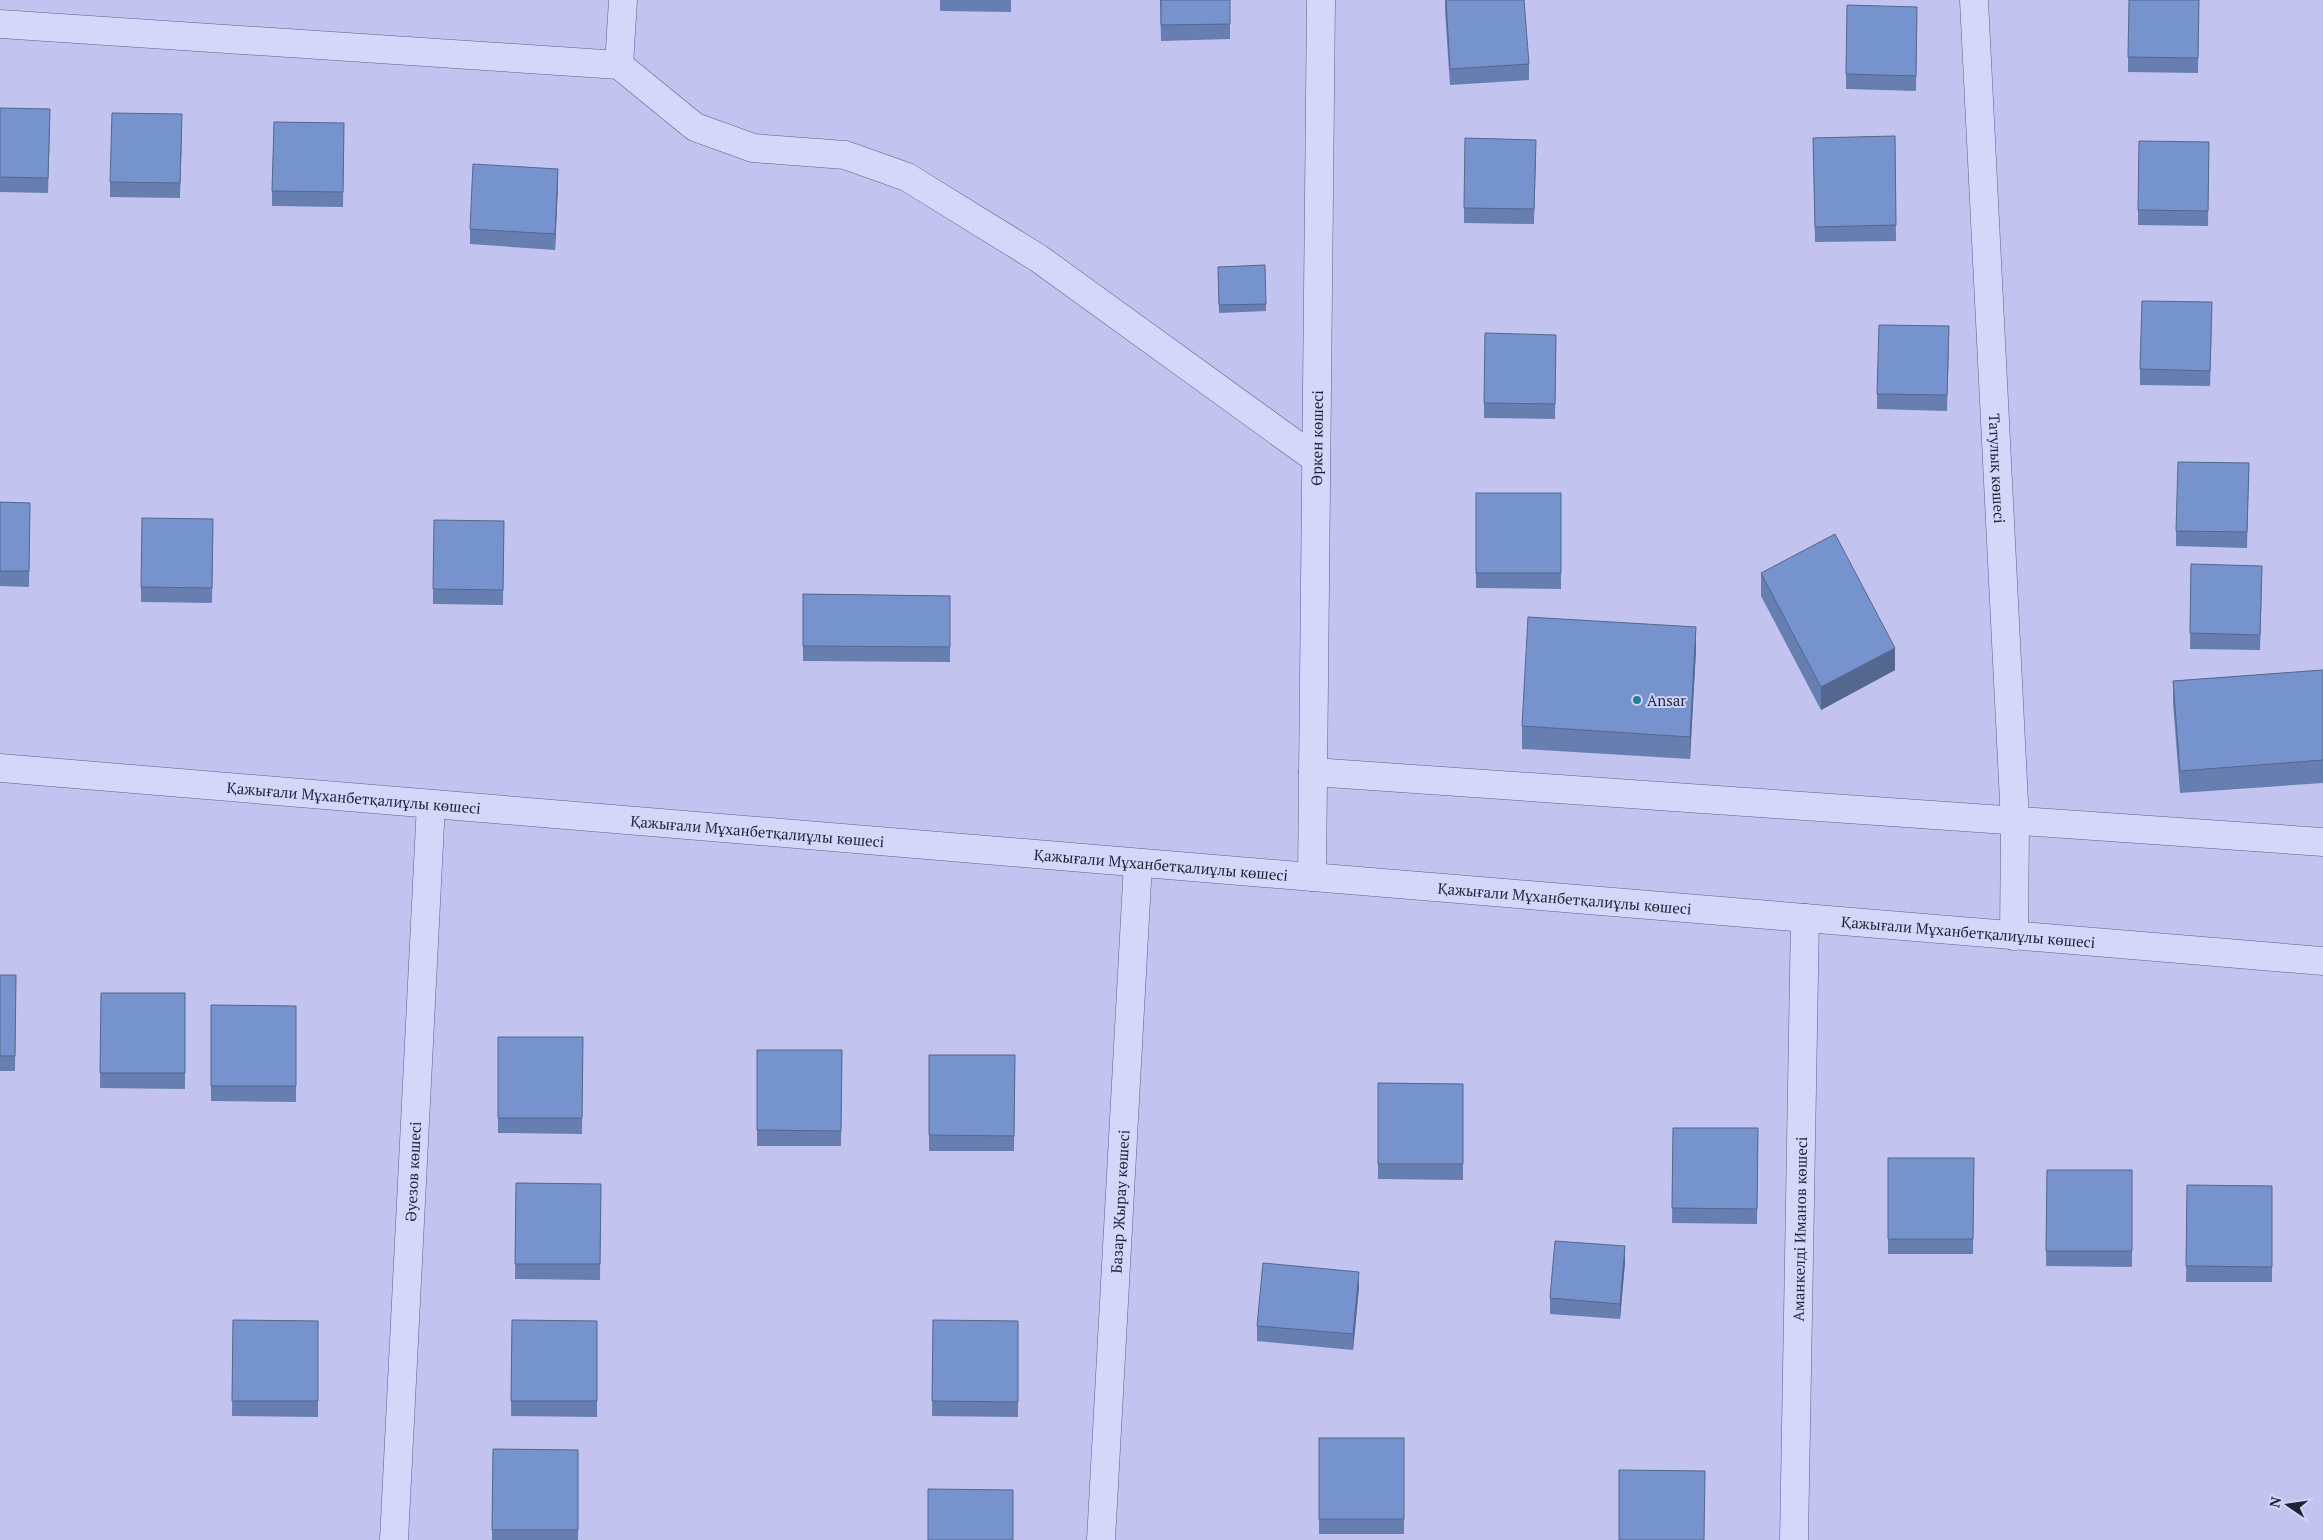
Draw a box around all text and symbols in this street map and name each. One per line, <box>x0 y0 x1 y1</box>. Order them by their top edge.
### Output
street label: Өркен көшесі <box>1306 390 1327 486</box>
street label: Татулық көшесі <box>1985 413 2010 524</box>
place label: Ansar <box>1647 690 1686 710</box>
marker: Ansar <box>1631 694 1643 706</box>
street label: Қажығали Мұханбетқалиұлы көшесі <box>226 777 482 818</box>
street label: Қажығали Мұханбетқалиұлы көшесі <box>630 810 885 851</box>
street label: Қажығали Мұханбетқалиұлы көшесі <box>1033 844 1289 885</box>
street label: Қажығали Мұханбетқалиұлы көшесі <box>1437 877 1692 919</box>
street label: Қажығали Мұханбетқалиұлы көшесі <box>1840 911 2096 952</box>
street label: Әуезов көшесі <box>400 1121 425 1222</box>
street label: Базар Жырау көшесі <box>1106 1129 1133 1274</box>
street label: Аманкелді Иманов көшесі <box>1788 1137 1811 1322</box>
north arrow <box>2263 1480 2313 1530</box>
text: N <box>2264 1494 2285 1509</box>

